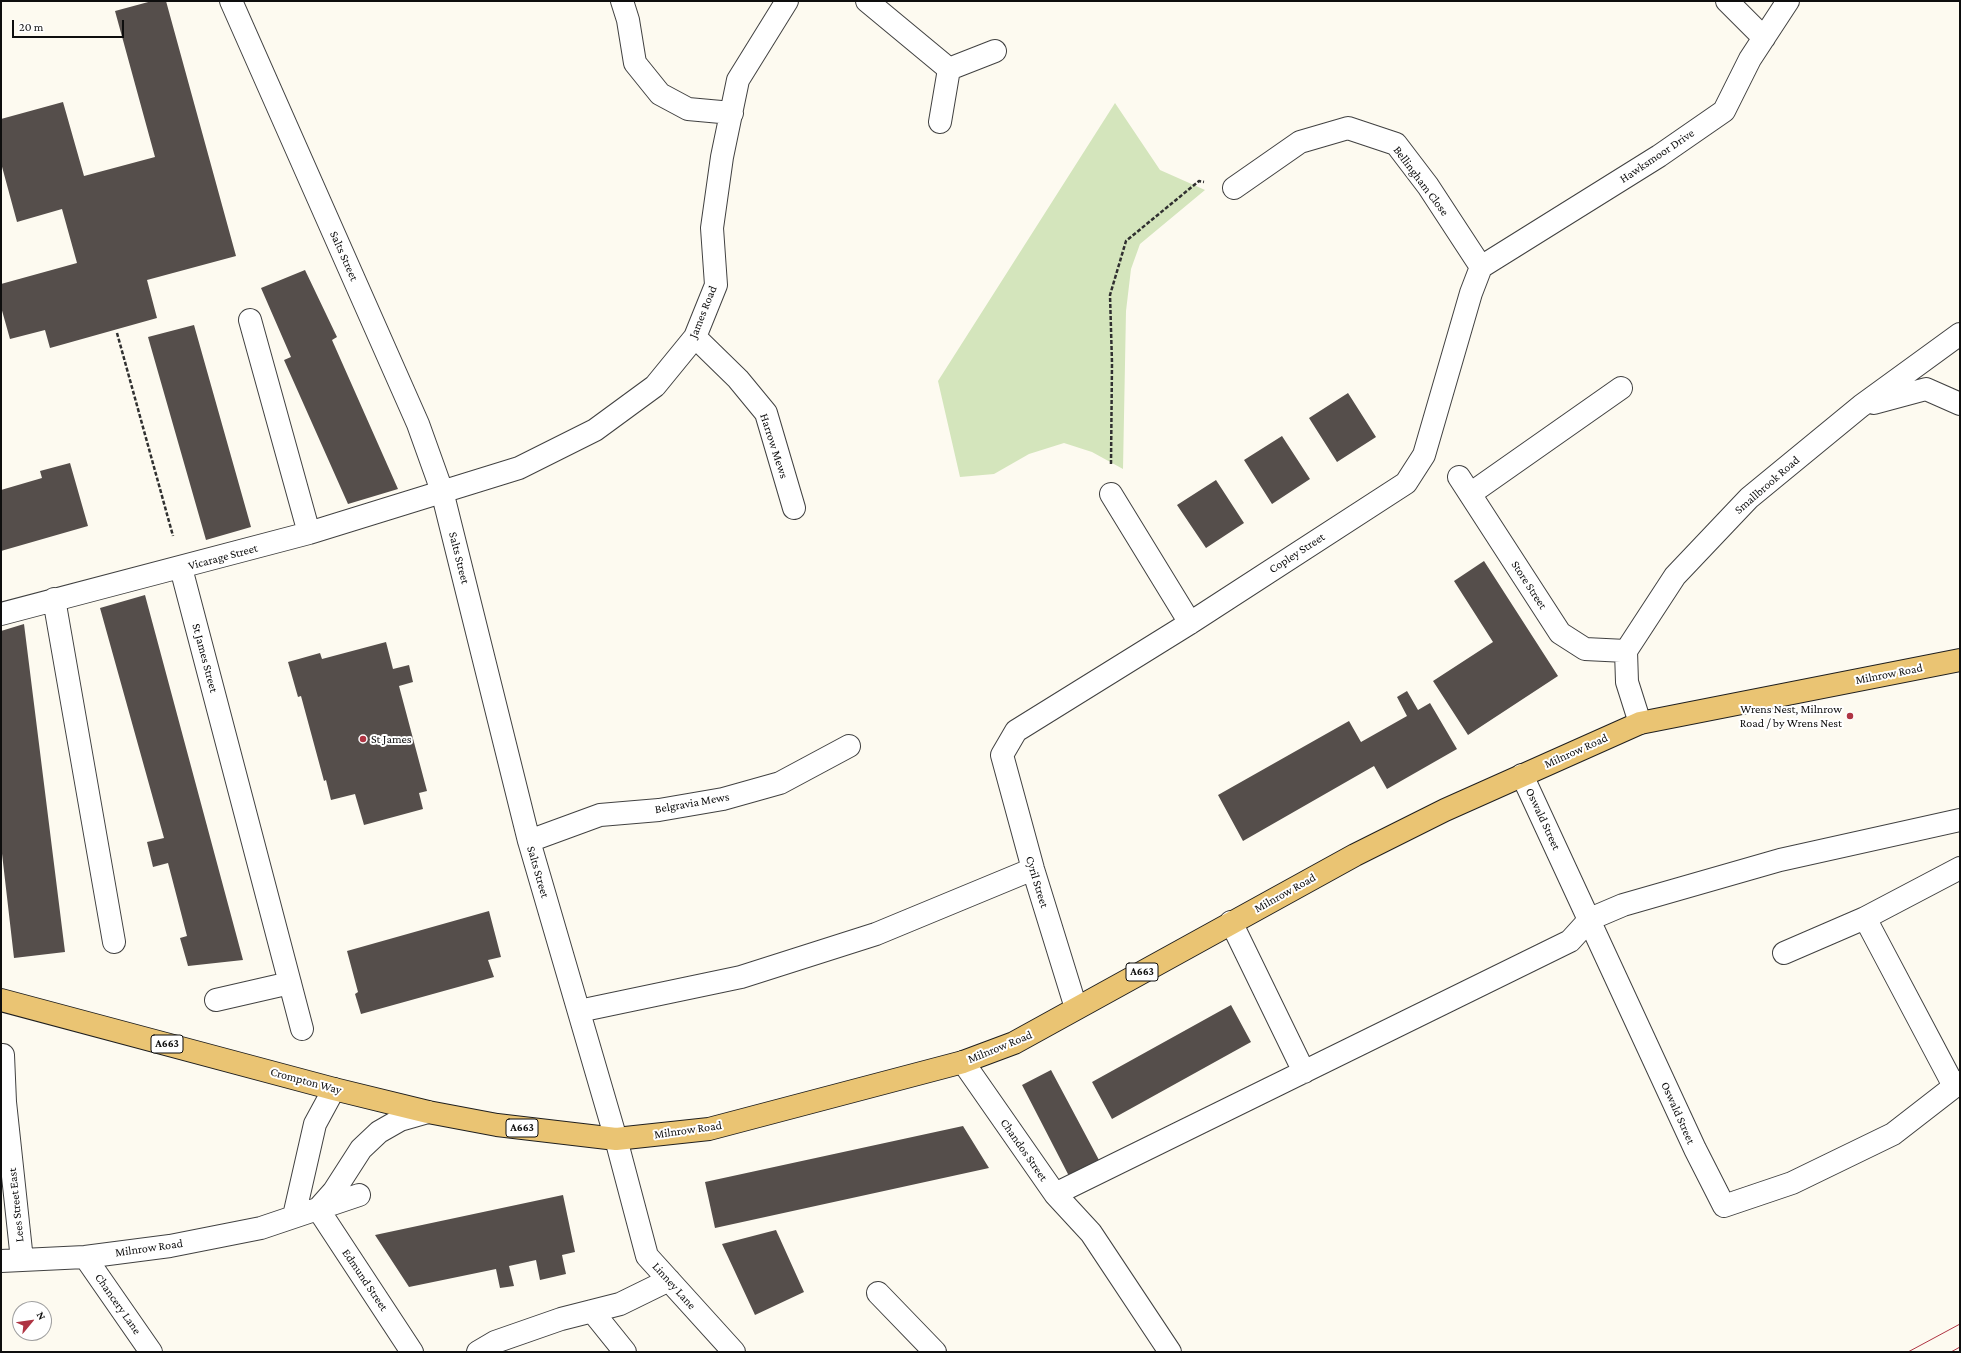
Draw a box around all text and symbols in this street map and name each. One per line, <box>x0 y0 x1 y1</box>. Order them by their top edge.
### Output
scale bar <box>14 12 126 38</box>
text: 20 m <box>19 20 43 34</box>
street label: Hawksmoor Drive <box>1617 126 1697 186</box>
street label: Bellingham Close <box>1390 143 1452 219</box>
street label: Salts Street <box>327 229 361 283</box>
street label: James Road <box>686 284 720 340</box>
street label: Harrow Mews <box>757 412 791 480</box>
street label: Smallbrook Road <box>1732 453 1802 517</box>
street label: Salts Street <box>446 530 472 586</box>
street label: Copley Street <box>1266 530 1328 576</box>
street label: Vicarage Street <box>187 541 259 573</box>
street label: Store Street <box>1508 558 1550 612</box>
street label: St James Street <box>189 622 221 694</box>
street label: Milnrow Road <box>1854 660 1924 688</box>
place label: Wrens Nest, Milnrow Road / by Wrens Nest <box>1740 702 1842 730</box>
marker: Wrens Nest, Milnrow Road / by Wrens Nest <box>1845 711 1855 721</box>
street label: Milnrow Road <box>1542 731 1610 771</box>
place label: St James <box>371 732 412 746</box>
marker: St James <box>358 734 368 744</box>
street label: Oswald Street <box>1522 786 1564 852</box>
street label: Belgravia Mews <box>654 789 730 817</box>
street label: Salts Street <box>524 844 552 900</box>
street label: Cyril Street <box>1022 854 1052 910</box>
street label: Milnrow Road <box>1252 870 1318 916</box>
road number: A663 <box>1126 963 1158 981</box>
street label: Milnrow Road <box>966 1028 1034 1066</box>
road number: A663 <box>151 1035 183 1053</box>
street label: Crompton Way <box>269 1065 343 1097</box>
street label: Oswald Street <box>1658 1080 1698 1146</box>
street label: Chandos Street <box>997 1116 1051 1184</box>
street label: Milnrow Road <box>653 1118 723 1142</box>
road number: A663 <box>506 1119 538 1137</box>
street label: Lees Street East <box>5 1167 27 1243</box>
street label: Milnrow Road <box>114 1236 184 1260</box>
street label: Edmund Street <box>339 1246 391 1314</box>
street label: Linney Lane <box>649 1260 699 1312</box>
street label: Chancery Lane <box>92 1271 144 1337</box>
north arrow <box>12 1301 52 1341</box>
text: N <box>35 1309 49 1322</box>

